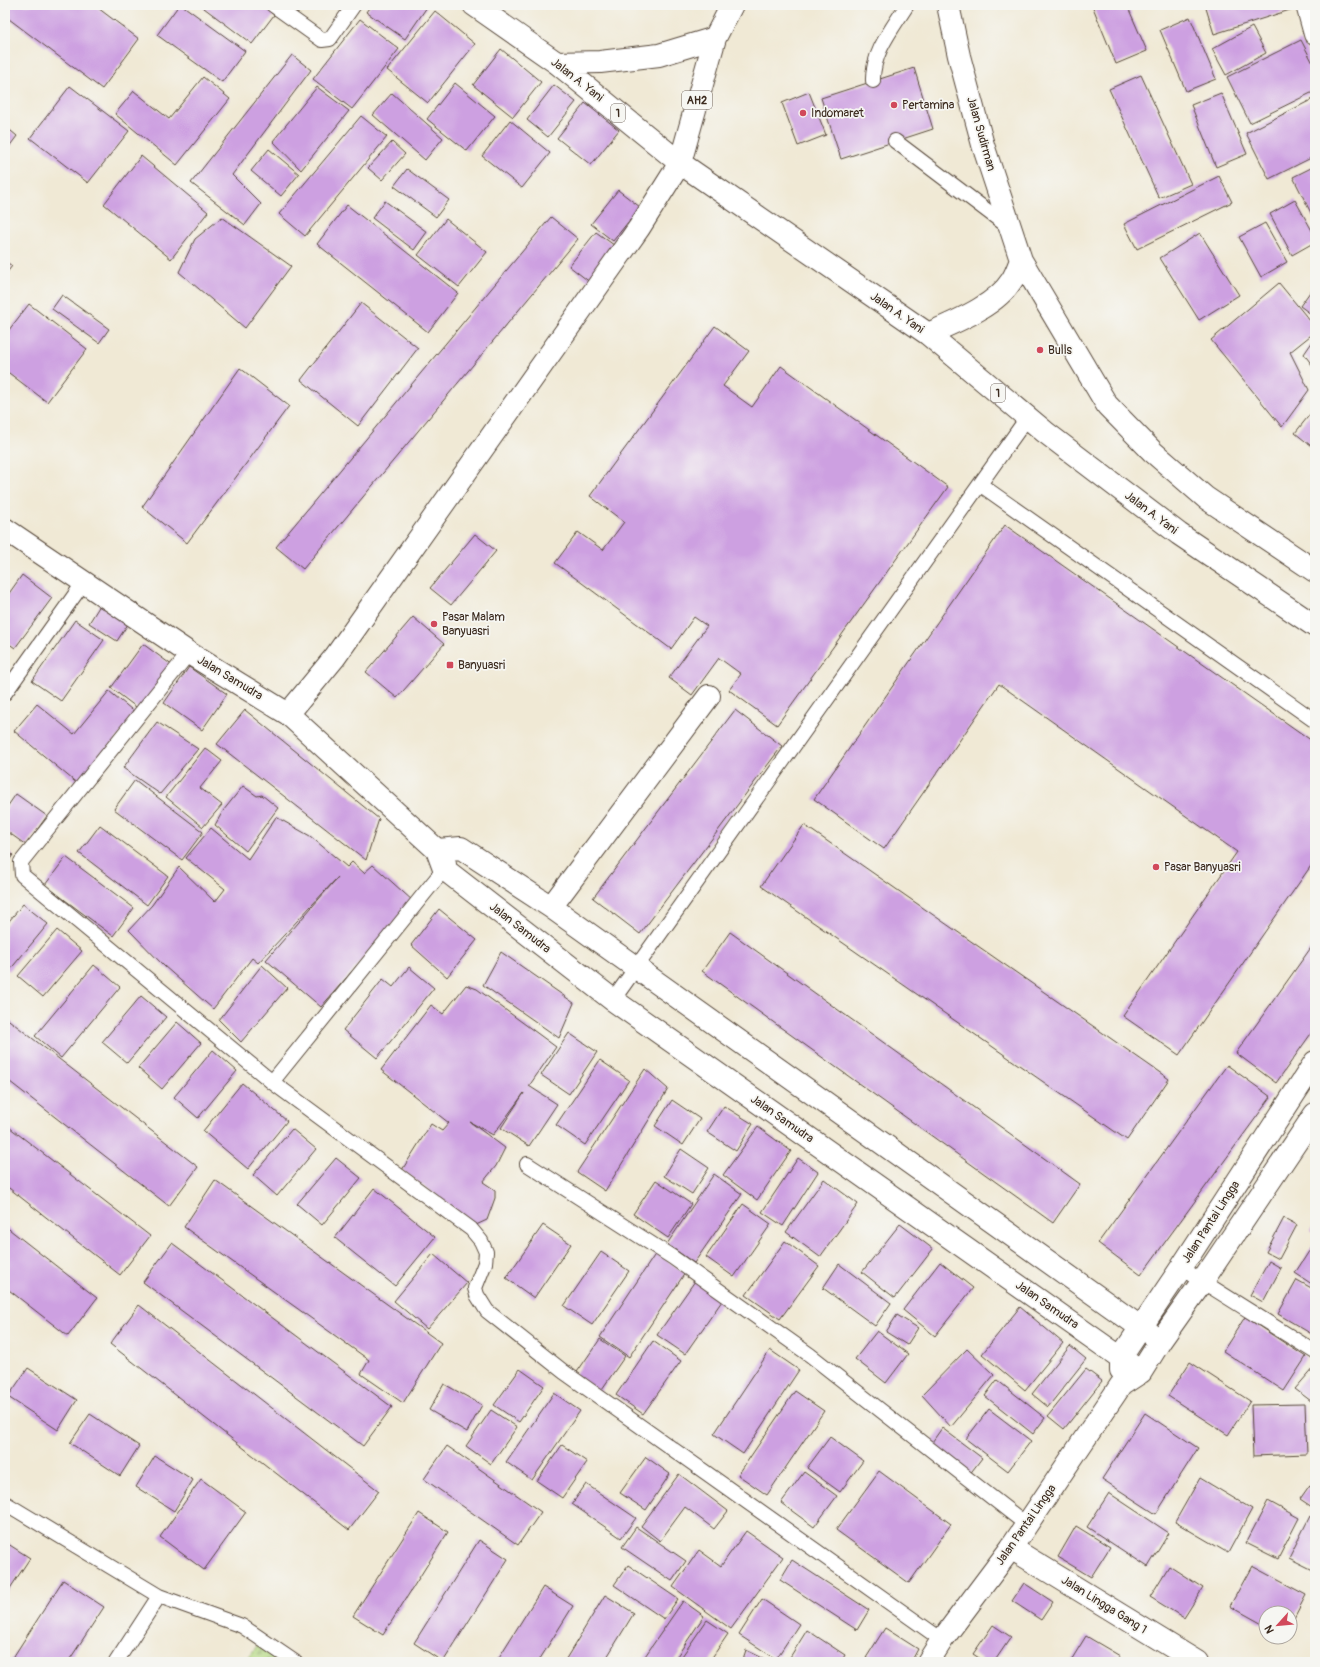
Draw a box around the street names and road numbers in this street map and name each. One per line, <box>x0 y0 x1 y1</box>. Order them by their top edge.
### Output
street label: Jalan A. Yani <box>548 55 606 105</box>
road number: AH2 <box>682 91 712 109</box>
street label: Jalan Sudirman <box>963 95 999 173</box>
road number: 1 <box>611 104 625 122</box>
street label: Jalan A. Yani <box>867 289 927 337</box>
road number: 1 <box>991 384 1005 402</box>
street label: Jalan A. Yani <box>1122 488 1180 538</box>
street label: Jalan Samudra <box>195 653 266 704</box>
street label: Jalan Samudra <box>486 899 554 957</box>
street label: Jalan Samudra <box>747 1092 817 1147</box>
street label: Jalan Pantai Lingga <box>1179 1178 1243 1266</box>
street label: Jalan Samudra <box>1012 1278 1082 1333</box>
street label: Jalan Pantai Lingga <box>993 1481 1060 1568</box>
street label: Jalan Lingga Gang 1 <box>1058 1573 1150 1637</box>

